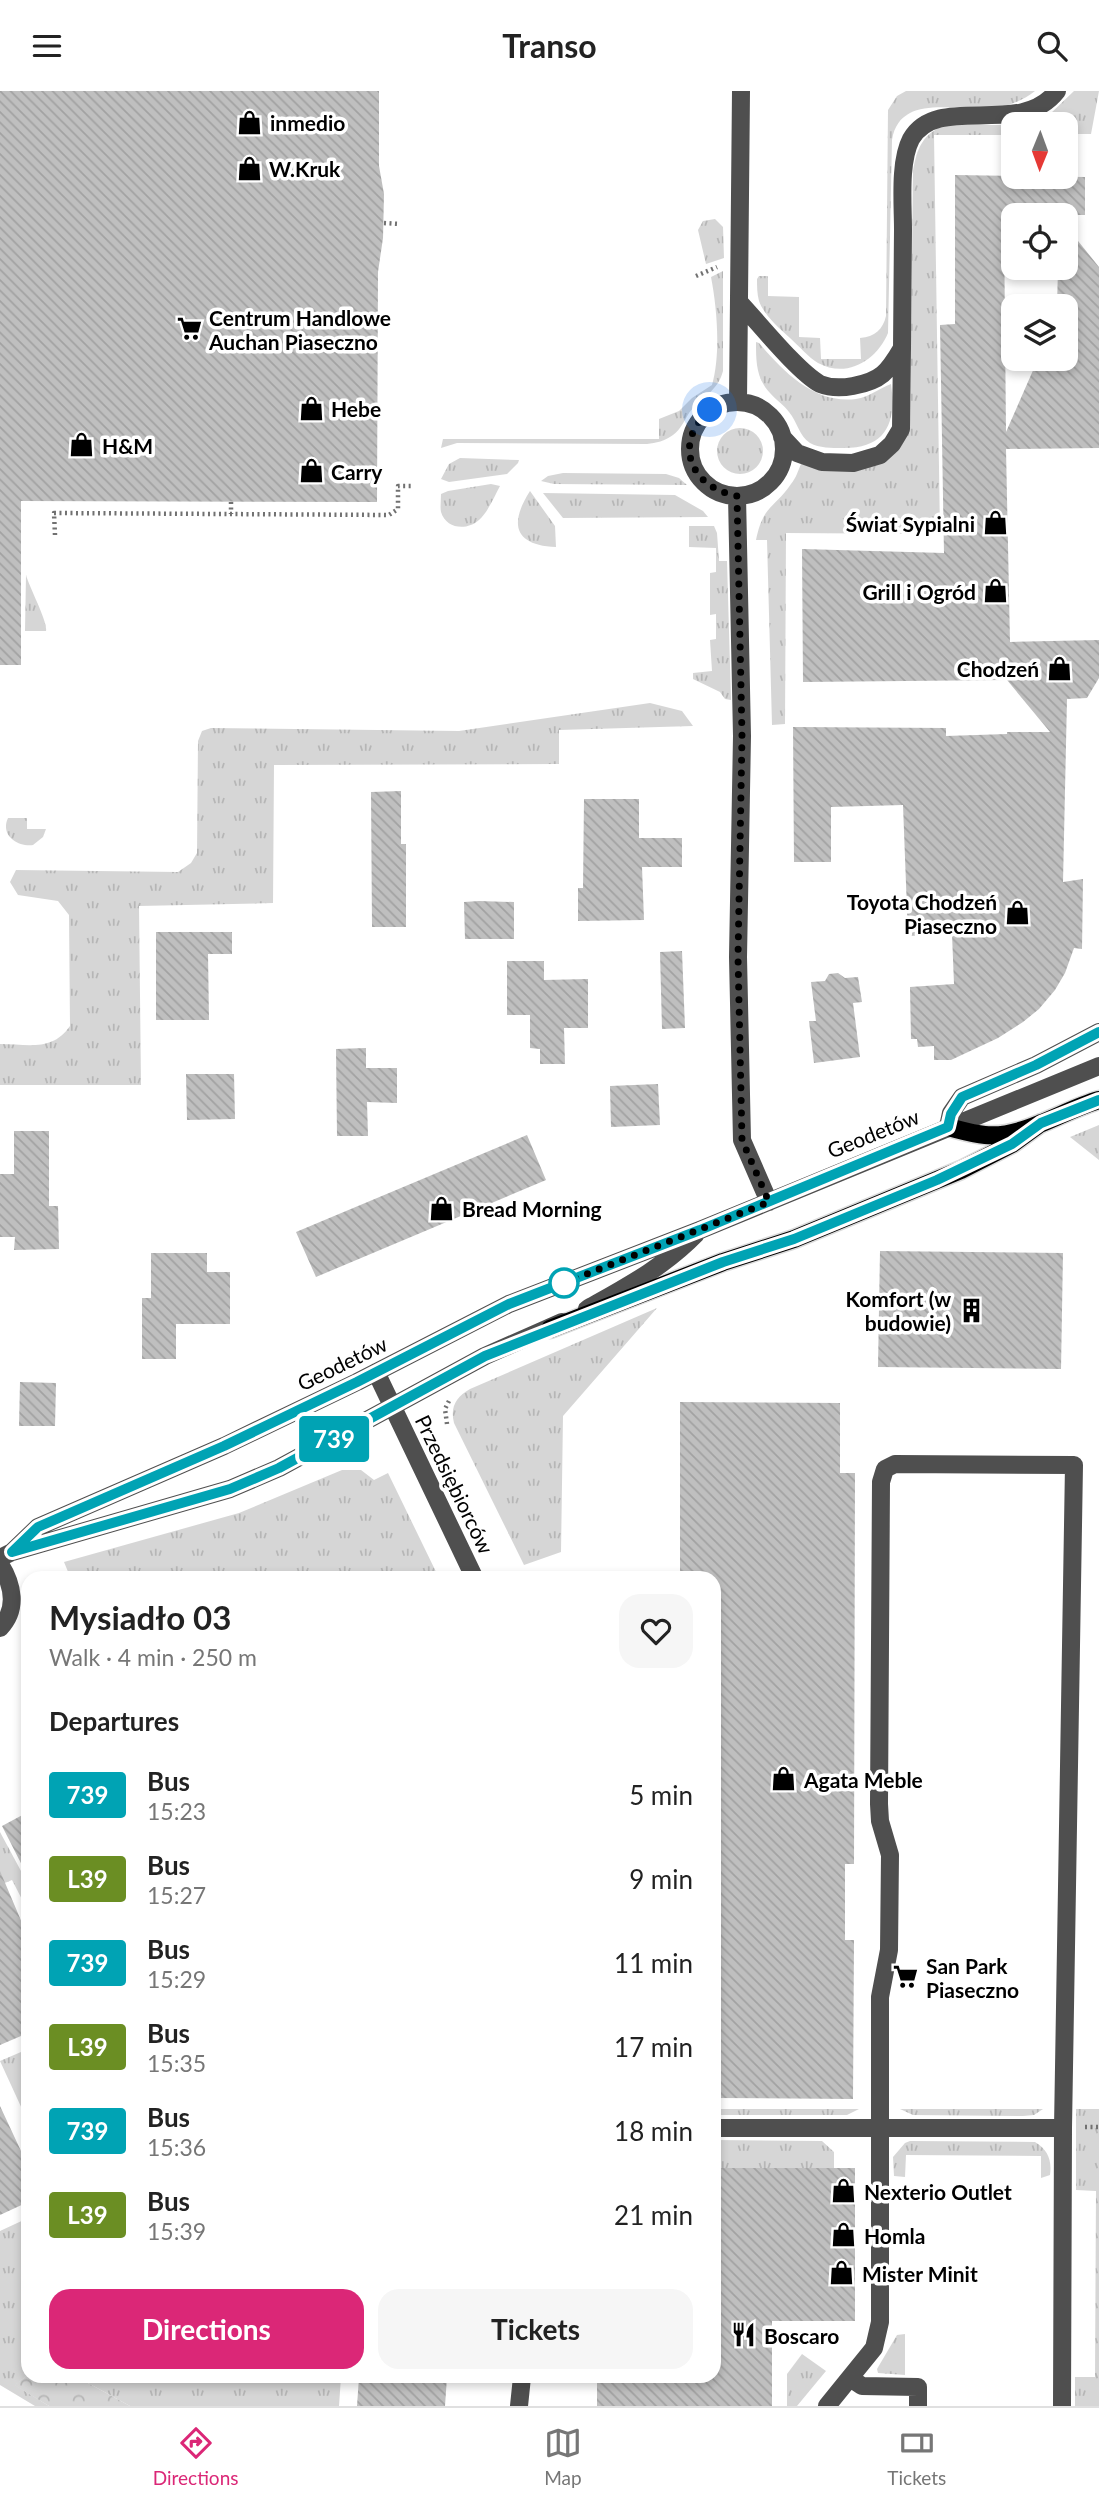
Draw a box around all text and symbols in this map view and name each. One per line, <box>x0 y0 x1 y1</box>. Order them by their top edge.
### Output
text: Transo <box>502 26 597 65</box>
icon: menu <box>28 27 66 65</box>
icon: search <box>1033 27 1071 65</box>
shop icon: inmedio <box>236 108 264 136</box>
place label: inmedio <box>270 110 345 135</box>
north arrow <box>1001 112 1078 189</box>
map controls <box>1001 112 1078 371</box>
shop icon: W.Kruk <box>235 154 263 182</box>
place label: W.Kruk <box>269 156 341 181</box>
button: locate <box>1001 203 1078 280</box>
button: layers <box>1001 294 1078 371</box>
place label: Centrum Handlowe Auchan Piaseczno <box>208 305 391 354</box>
supermarket icon: Centrum Handlowe Auchan Piaseczno <box>175 315 203 343</box>
your location <box>692 392 727 427</box>
shop icon: Hebe <box>297 394 325 422</box>
place label: Hebe <box>331 396 381 421</box>
shop icon: H&M <box>68 431 96 459</box>
place label: H&M <box>102 433 153 458</box>
shop icon: Carry <box>297 457 325 485</box>
place label: Carry <box>331 459 383 484</box>
shop icon: Świat Sypialni <box>981 509 1009 537</box>
place label: Świat Sypialni <box>846 511 975 536</box>
shop icon: Grill i Ogród <box>982 577 1010 605</box>
place label: Grill i Ogród <box>862 579 976 604</box>
shop icon: Chodzeń <box>1045 654 1073 682</box>
place label: Chodzeń <box>957 656 1039 681</box>
place label: Toyota Chodzeń Piaseczno <box>847 889 997 938</box>
shop icon: Toyota Chodzeń Piaseczno <box>1003 899 1031 927</box>
street label: Geodetów <box>823 1103 923 1163</box>
shop icon: Bread Morning <box>428 1194 456 1222</box>
place label: Bread Morning <box>462 1196 602 1221</box>
unlabelled marker <box>549 1268 579 1298</box>
place label: Komfort (w budowie) <box>846 1286 951 1335</box>
building icon: Komfort (w budowie) <box>957 1296 985 1324</box>
street label: Geodetów <box>293 1330 391 1395</box>
street label: Przedsiębiorców <box>411 1410 500 1558</box>
line badge: 739 <box>294 1416 374 1462</box>
text: 739 <box>313 1424 355 1453</box>
button: heart <box>619 1594 693 1668</box>
text: Mysiadło 03 <box>49 1597 231 1637</box>
text: Walk · 4 min · 250 m <box>49 1643 257 1671</box>
text: Departures <box>49 1705 179 1737</box>
text: Bus <box>147 1765 190 1797</box>
shop icon: Agata Meble <box>770 1765 798 1793</box>
place label: Agata Meble <box>803 1767 923 1792</box>
text: 5 min <box>629 1779 693 1811</box>
text: 739 <box>67 1780 108 1809</box>
text: 15:23 <box>147 1797 206 1825</box>
text: Bus <box>147 1849 190 1881</box>
text: 9 min <box>629 1863 693 1895</box>
text: L39 <box>67 1864 108 1893</box>
text: 15:27 <box>147 1881 206 1909</box>
text: Bus <box>147 1933 190 1965</box>
text: 11 min <box>614 1947 693 1979</box>
text: 739 <box>67 1948 108 1977</box>
place label: San Park Piaseczno <box>926 1953 1019 2002</box>
supermarket icon: San Park Piaseczno <box>892 1963 920 1991</box>
text: 15:29 <box>147 1965 206 1993</box>
text: Bus <box>147 2017 190 2049</box>
text: 17 min <box>614 2031 693 2063</box>
text: L39 <box>67 2032 108 2061</box>
text: 15:35 <box>147 2049 206 2077</box>
text: Bus <box>147 2101 190 2133</box>
text: 18 min <box>614 2115 693 2147</box>
text: 739 <box>67 2116 108 2145</box>
text: 15:36 <box>147 2133 206 2161</box>
shop icon: Nexterio Outlet <box>830 2177 858 2205</box>
place label: Nexterio Outlet <box>864 2179 1012 2204</box>
text: Bus <box>147 2185 190 2217</box>
text: 21 min <box>614 2199 693 2231</box>
text: L39 <box>67 2200 108 2229</box>
text: 15:39 <box>147 2217 206 2245</box>
shop icon: Homla <box>830 2221 858 2249</box>
place label: Homla <box>864 2223 925 2248</box>
shop icon: Mister Minit <box>828 2259 856 2287</box>
place label: Mister Minit <box>862 2261 978 2286</box>
button: Directions <box>49 2289 364 2369</box>
button: Tickets <box>378 2289 693 2369</box>
restaurant icon: Boscaro <box>730 2321 758 2349</box>
place label: Boscaro <box>764 2323 839 2348</box>
tab: Directions <box>153 2424 238 2489</box>
tab: Map <box>544 2424 582 2489</box>
tab: Tickets <box>887 2424 946 2489</box>

